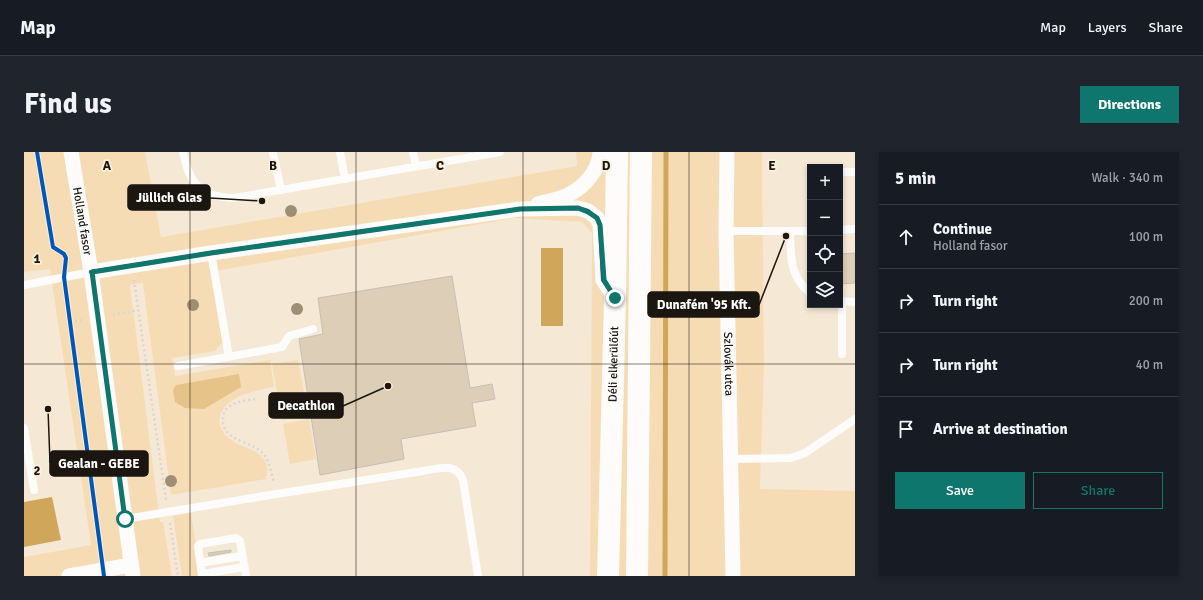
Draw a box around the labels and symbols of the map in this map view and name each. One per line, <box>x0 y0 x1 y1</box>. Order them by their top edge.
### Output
text: A <box>103 158 112 174</box>
text: B <box>269 158 277 174</box>
text: C <box>436 158 444 174</box>
text: D <box>602 158 611 174</box>
text: E <box>768 158 776 174</box>
callout: Jüllich Glas <box>128 185 210 210</box>
street label: Holland fasor <box>69 186 96 257</box>
text: Jüllich Glas <box>136 190 202 206</box>
text: 1 <box>33 251 41 267</box>
route end <box>606 289 624 307</box>
callout: Dunafém '95 Kft. <box>648 292 759 317</box>
text: Dunafém '95 Kft. <box>657 297 752 313</box>
street label: Déli elkerülőút <box>605 326 622 402</box>
street label: Szlovák utca <box>721 332 737 396</box>
callout: Decathlon <box>269 393 343 418</box>
text: Decathlon <box>277 398 335 414</box>
callout: Gealan - GEBE <box>50 451 148 476</box>
text: Gealan - GEBE <box>58 456 140 472</box>
text: 2 <box>33 463 41 479</box>
route start <box>116 510 134 528</box>

